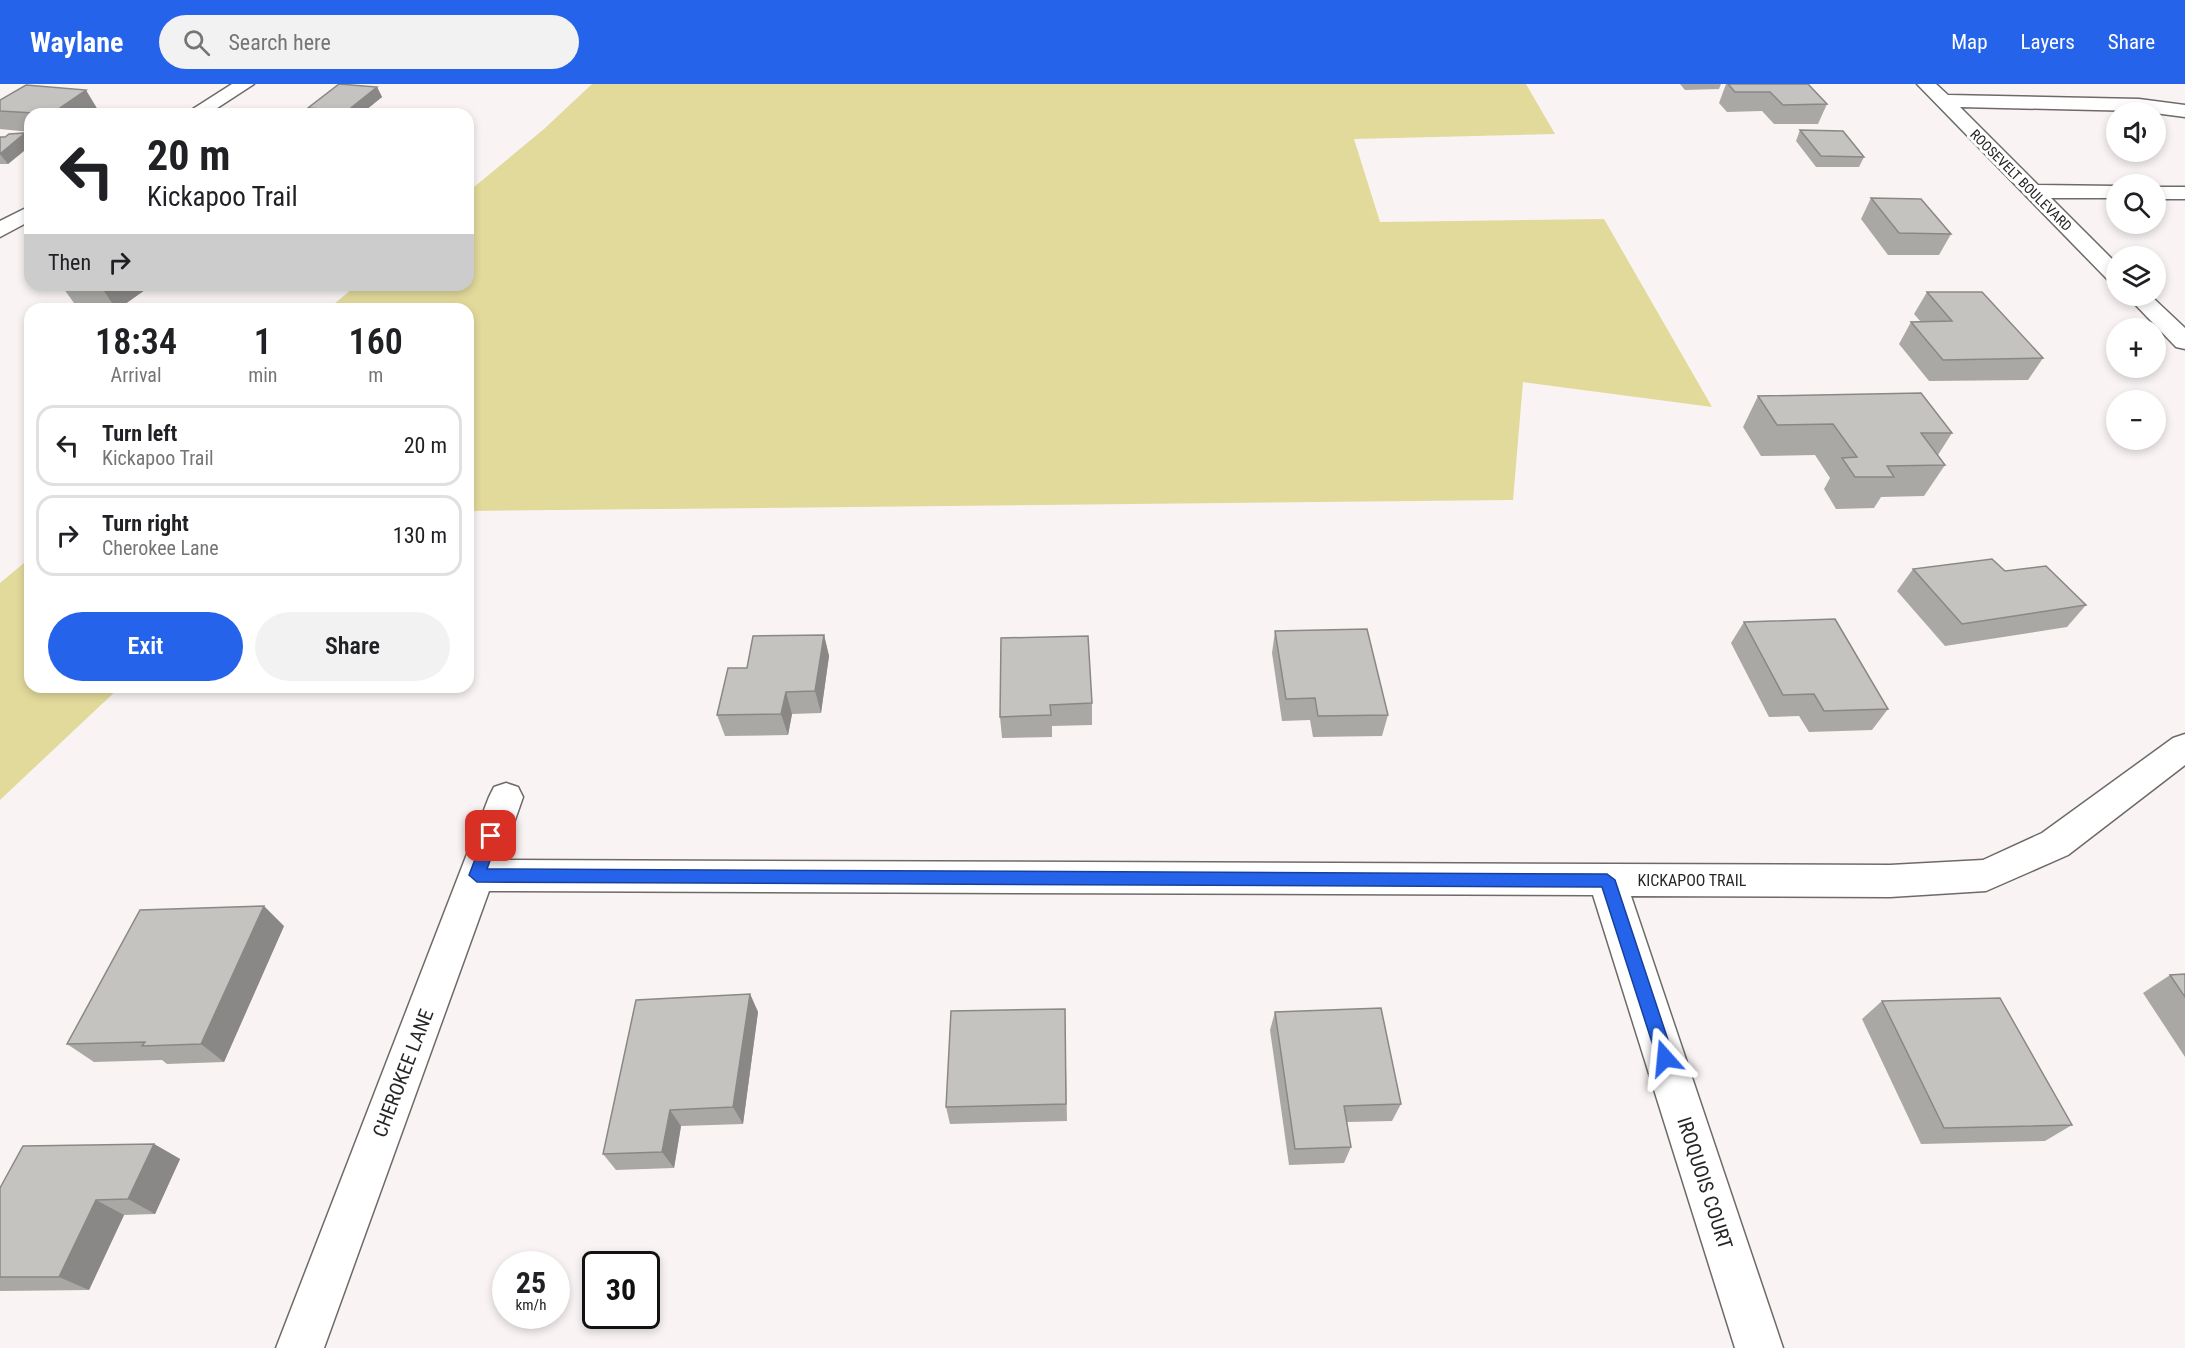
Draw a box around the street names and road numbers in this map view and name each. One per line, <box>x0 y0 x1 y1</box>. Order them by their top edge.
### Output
street label: ROOSEVELT BOULEVARD <box>1967 126 2075 234</box>
street label: KICKAPOO TRAIL <box>1638 871 1747 890</box>
street label: CHEROKEE LANE <box>368 1006 438 1140</box>
street label: IROQUOIS COURT <box>1672 1114 1738 1252</box>

